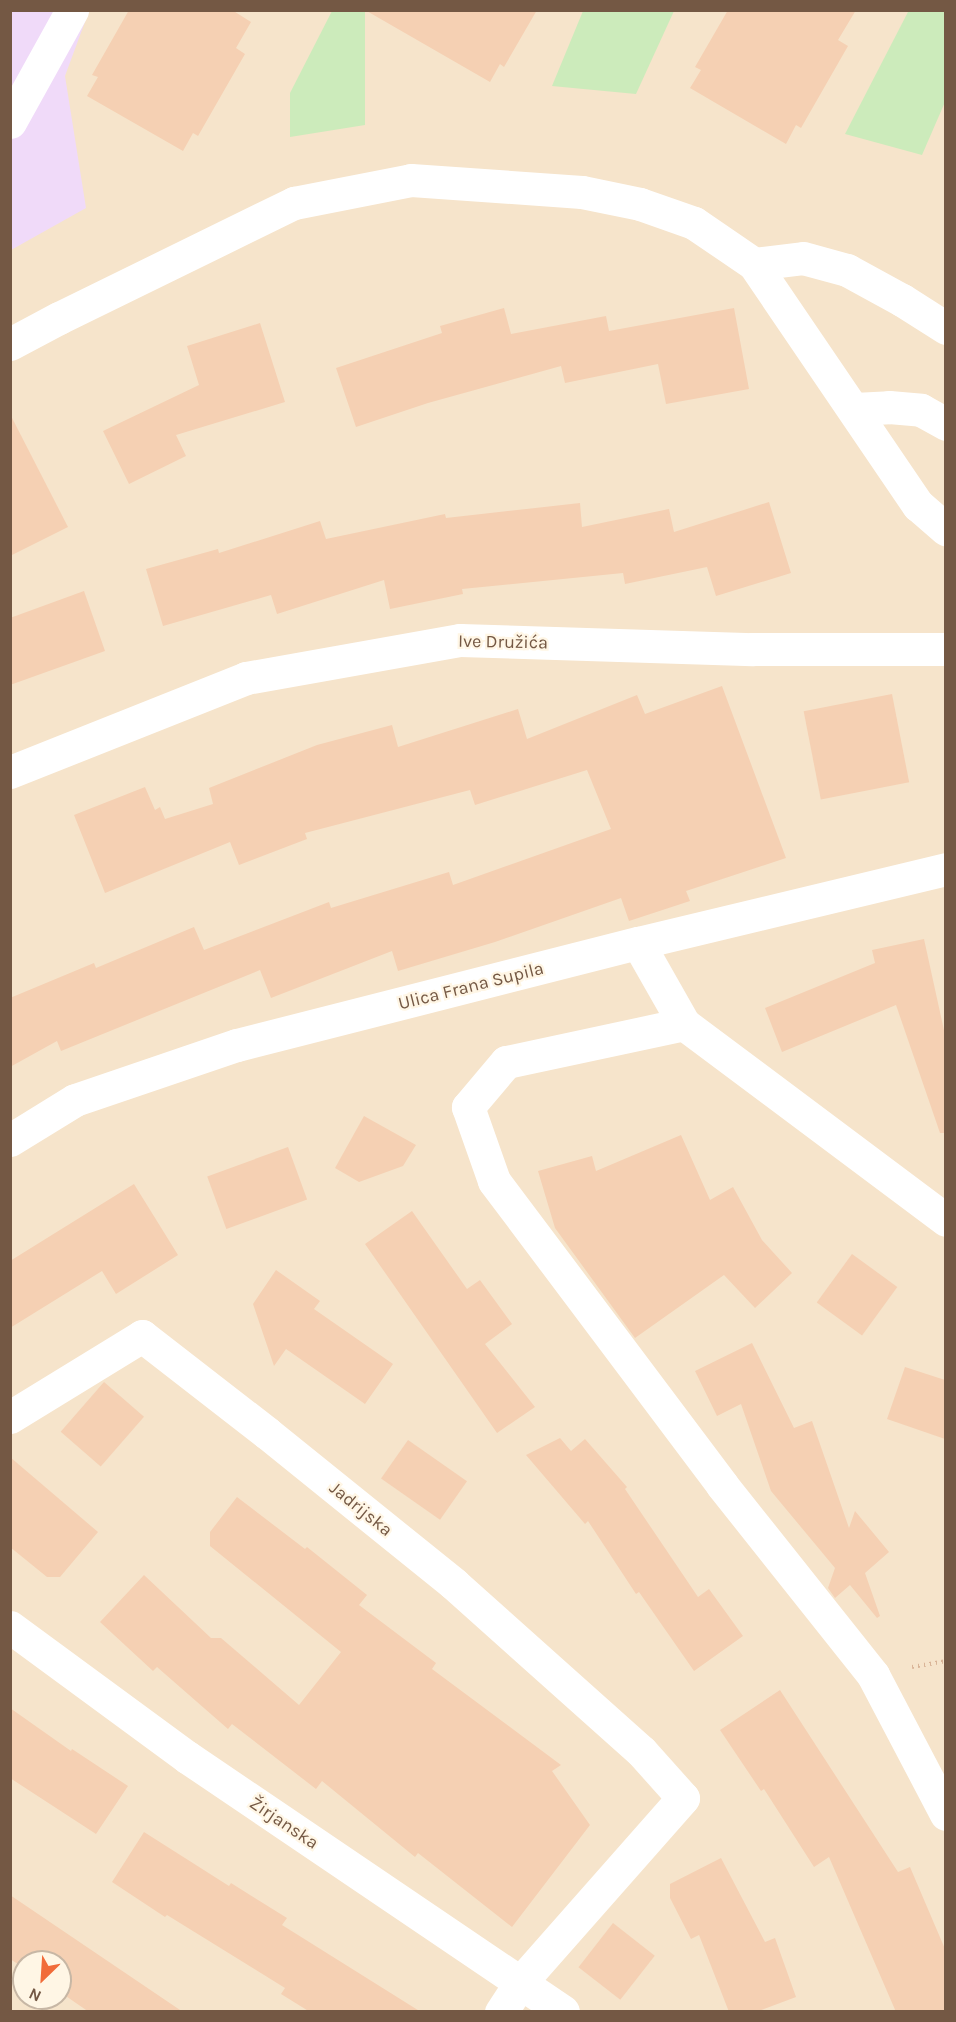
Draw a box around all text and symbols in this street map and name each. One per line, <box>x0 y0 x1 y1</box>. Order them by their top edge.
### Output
street label: Ive Družića <box>458 630 548 654</box>
street label: Ulica Frana Supila <box>396 957 546 1015</box>
street label: Jadrijska <box>325 1477 397 1541</box>
street label: Žirjanska <box>245 1792 323 1854</box>
north arrow <box>12 1950 72 2010</box>
text: N <box>26 1984 44 2006</box>

